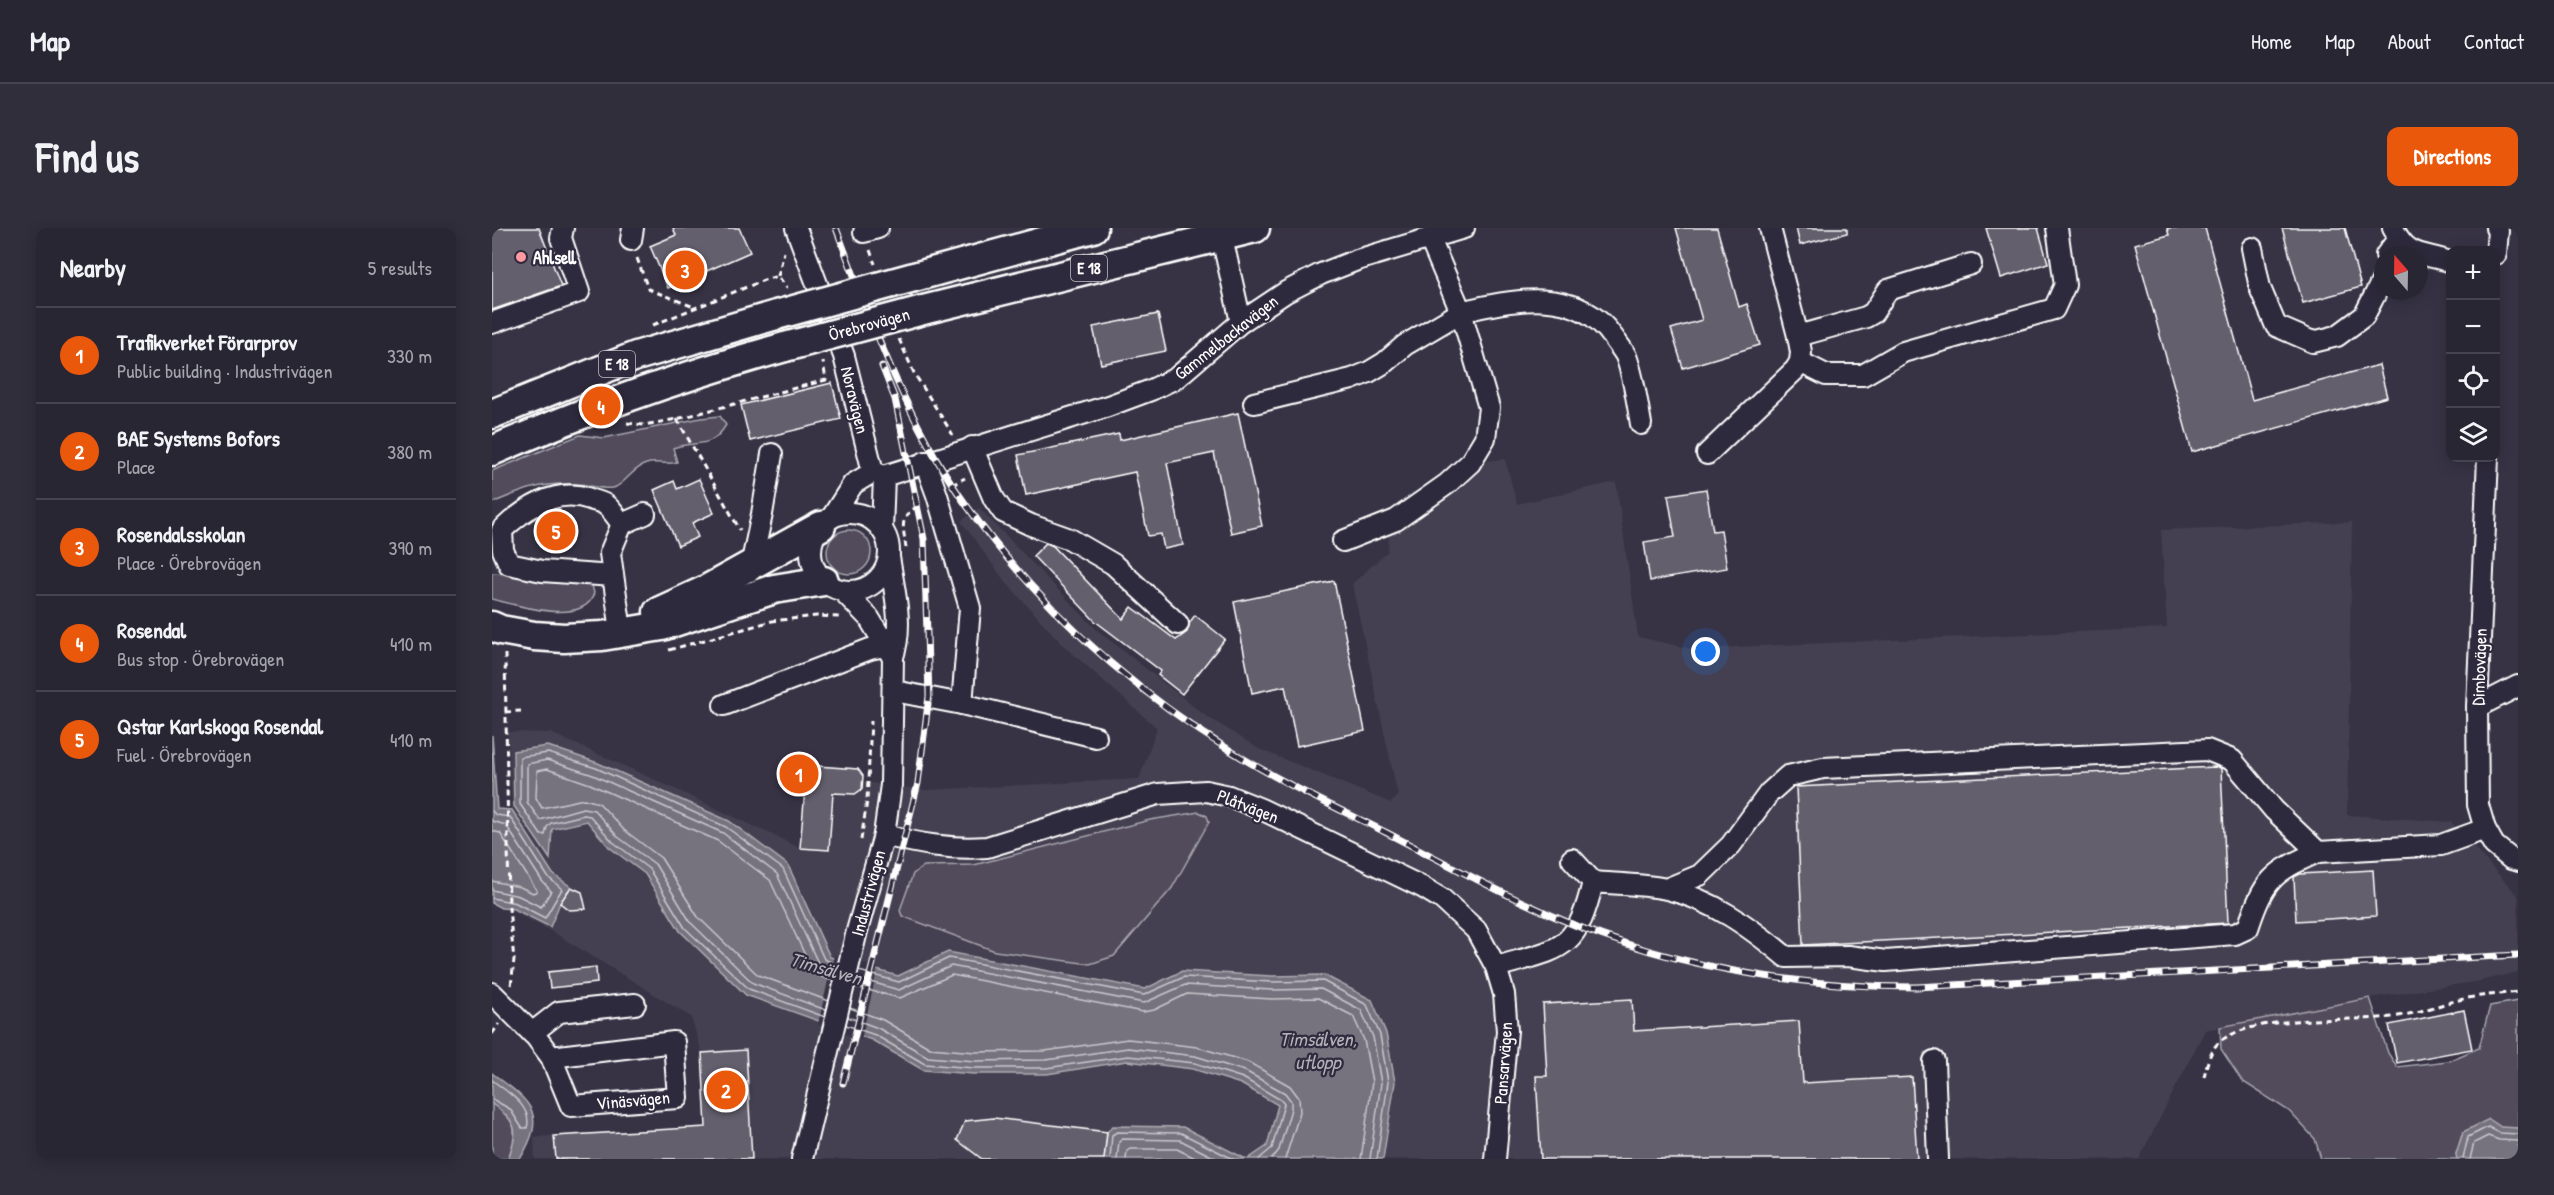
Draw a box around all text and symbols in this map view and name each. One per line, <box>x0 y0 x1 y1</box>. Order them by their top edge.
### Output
text: Map <box>30 22 70 60</box>
text: Home <box>2251 27 2292 56</box>
text: Map <box>2325 27 2355 56</box>
text: About <box>2388 27 2431 56</box>
text: Contact <box>2464 27 2524 56</box>
button: Directions <box>2387 127 2518 186</box>
text: Find us <box>36 128 139 185</box>
place label: Ahlsell <box>533 245 577 270</box>
north arrow <box>2374 246 2428 300</box>
map controls <box>2446 246 2500 462</box>
button: + <box>2446 246 2500 300</box>
pin: 3 <box>666 248 704 292</box>
text: Nearby <box>60 250 126 285</box>
marker: Ahlsell <box>514 250 528 264</box>
text: 5 results <box>368 254 432 281</box>
road number: E 18 <box>1071 255 1107 281</box>
street label: Gammelbackavägen <box>1169 288 1283 386</box>
button: − <box>2446 300 2500 354</box>
street label: Örebrovägen <box>826 301 912 347</box>
text: Trafikverket Förarprov <box>117 327 297 357</box>
text: 1 <box>76 342 83 369</box>
text: 330 m <box>387 342 432 369</box>
road number: E 18 <box>599 351 635 377</box>
button: locate <box>2446 354 2500 408</box>
text: Public building · Industrivägen <box>117 357 333 384</box>
street label: Noravägen <box>835 364 875 436</box>
pin: 4 <box>582 384 620 429</box>
button: layers <box>2446 408 2500 462</box>
text: BAE Systems Bofors <box>117 423 280 453</box>
text: 2 <box>75 438 84 465</box>
text: 380 m <box>387 438 432 465</box>
text: Place <box>117 453 156 480</box>
pin: 5 <box>536 508 576 554</box>
text: Rosendalsskolan <box>117 519 245 549</box>
text: 3 <box>75 534 84 561</box>
text: 390 m <box>389 534 432 561</box>
text: Place · Örebrovägen <box>117 549 261 576</box>
text: Rosendal <box>117 615 186 645</box>
street label: Dimbovägen <box>2465 628 2493 706</box>
text: 4 <box>76 630 83 657</box>
text: 410 m <box>390 630 432 657</box>
your location <box>1691 637 1720 666</box>
text: Bus stop · Örebrovägen <box>117 645 284 672</box>
text: Qstar Karlskoga Rosendal <box>117 711 323 741</box>
text: 5 <box>75 726 84 753</box>
text: 410 m <box>390 726 432 753</box>
text: Fuel · Örebrovägen <box>117 741 252 768</box>
pin: 1 <box>780 752 818 796</box>
street label: Plåtvägen <box>1214 783 1282 829</box>
street label: Industrivägen <box>845 847 891 939</box>
water label: Timsälven <box>787 945 867 992</box>
street label: Pansarvägen <box>1488 1021 1518 1105</box>
water label: Timsälven, utlopp <box>1279 1025 1357 1076</box>
pin: 2 <box>706 1068 746 1112</box>
street label: Vinäsvägen <box>595 1084 671 1116</box>

